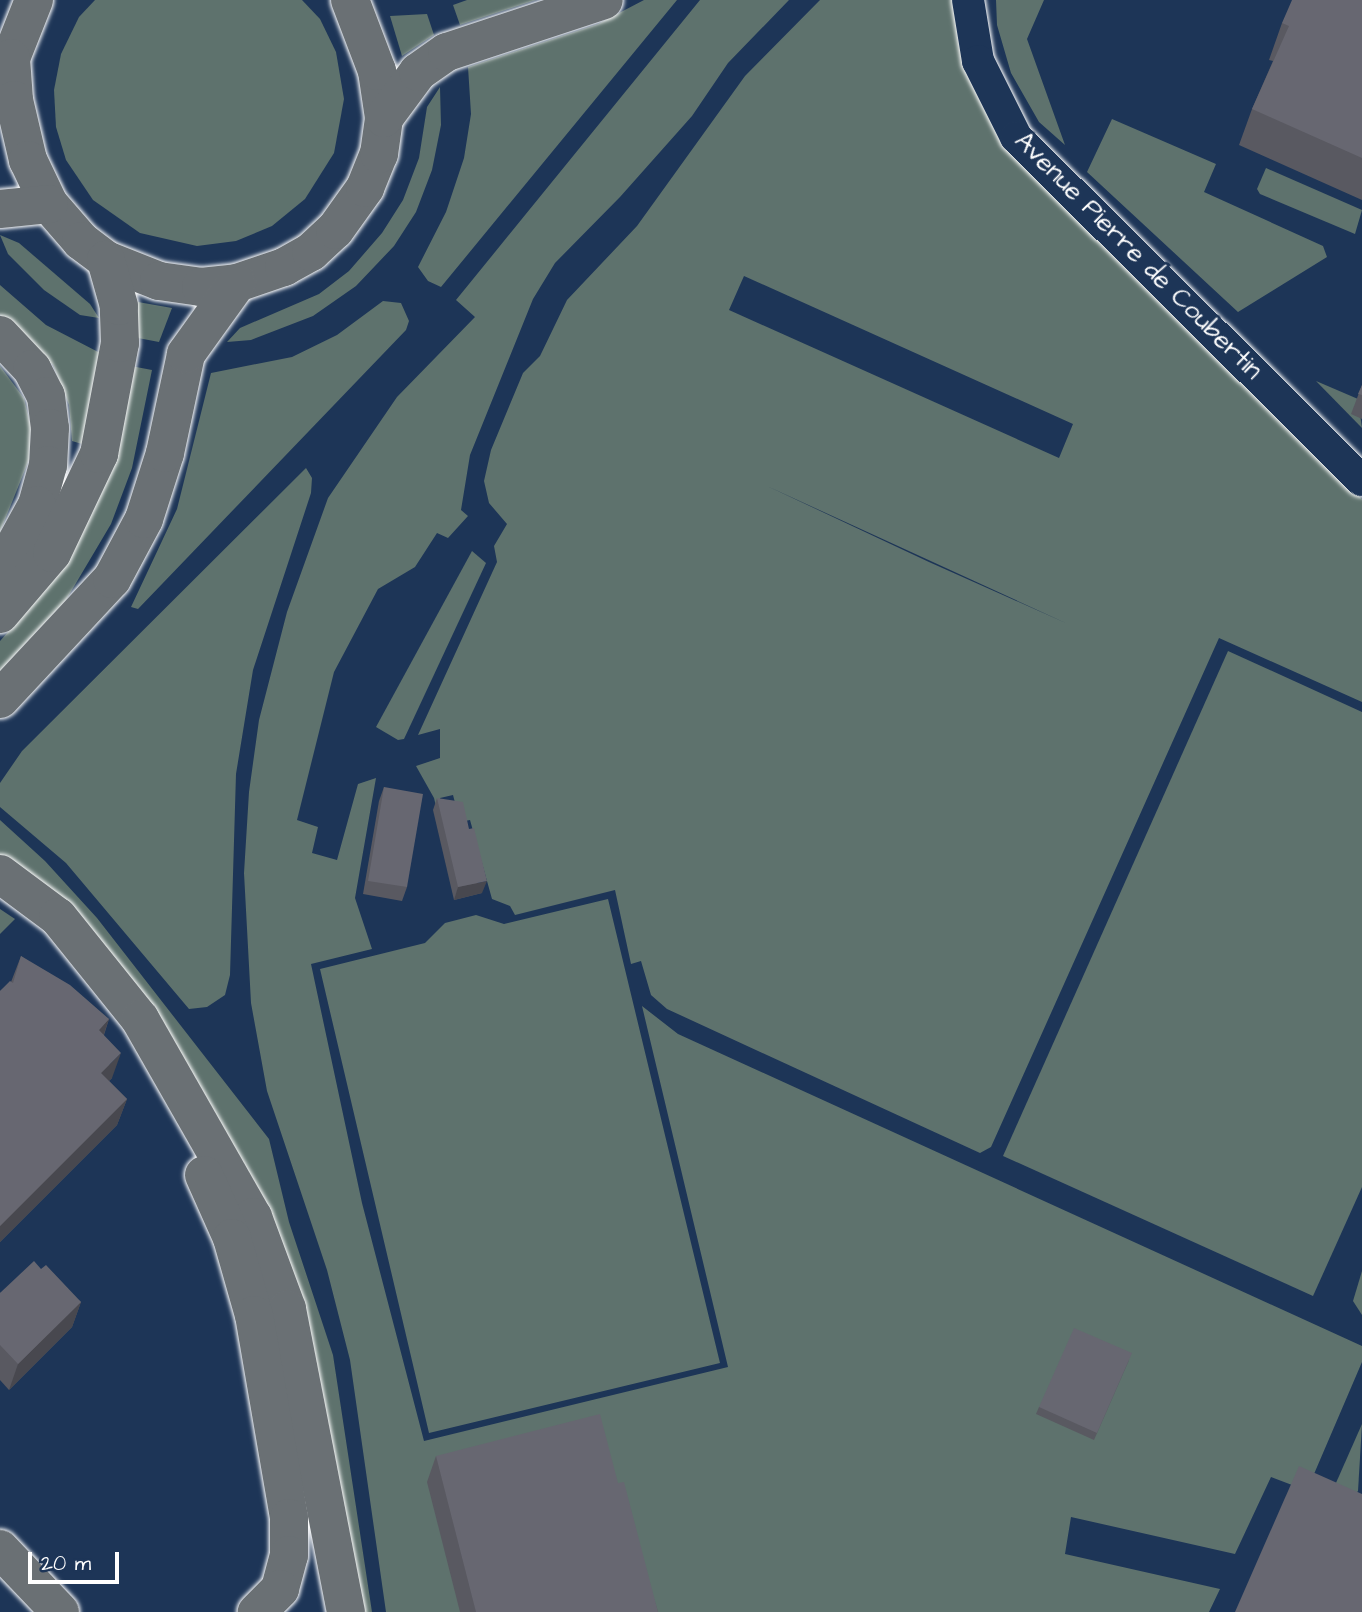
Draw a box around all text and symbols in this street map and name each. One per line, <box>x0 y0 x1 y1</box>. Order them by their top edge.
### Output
street label: Avenue Pierre de Coubertin <box>1008 126 1268 386</box>
scale bar <box>32 1538 122 1582</box>
text: 20 m <box>41 1549 91 1578</box>

